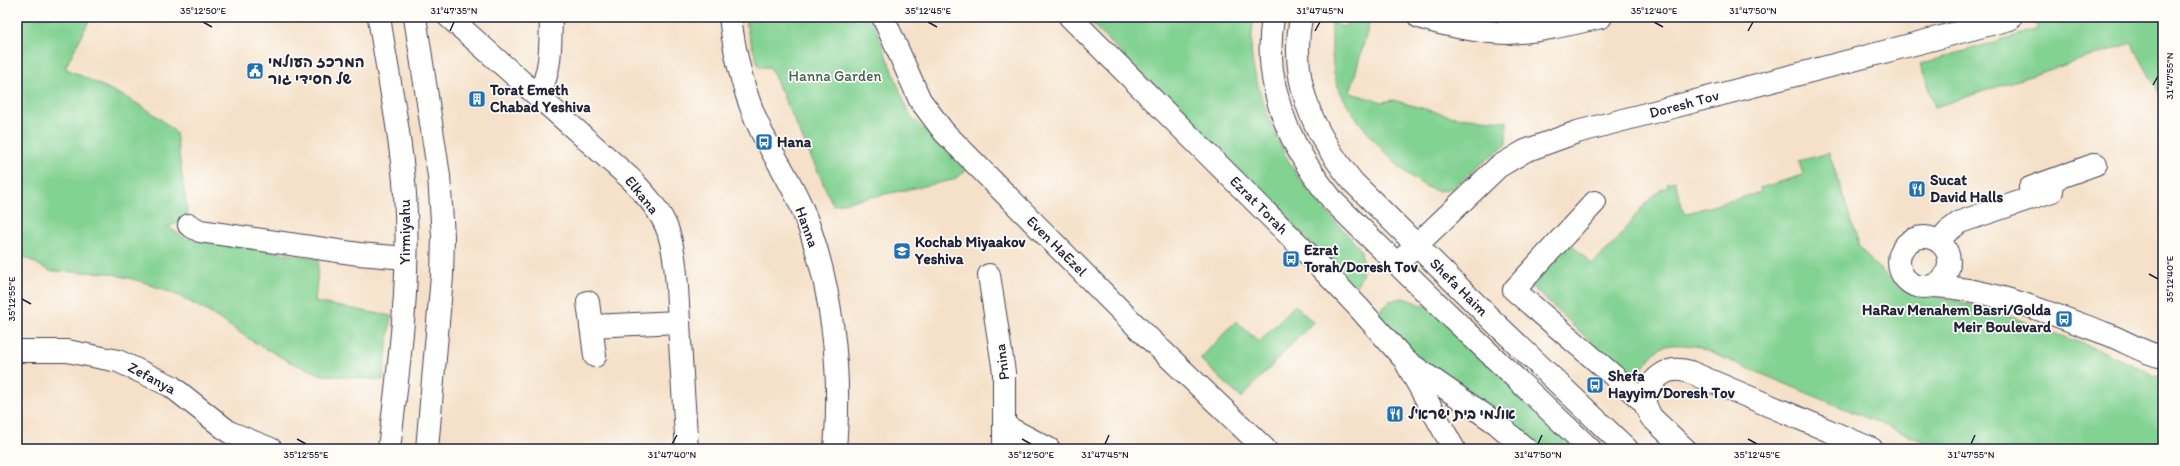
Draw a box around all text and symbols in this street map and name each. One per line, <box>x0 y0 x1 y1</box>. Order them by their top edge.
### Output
text: 35°12'50"E <box>180 4 226 17</box>
text: 31°47'35"N <box>431 4 478 17</box>
text: 35°12'45"E <box>905 4 951 17</box>
text: 31°47'45"N <box>1296 4 1344 17</box>
text: 35°12'40"E <box>1631 4 1678 17</box>
text: 31°47'50"N <box>1729 4 1777 17</box>
text: 31°47'55"N <box>2163 52 2176 99</box>
place label: המרכז העולמי של חסידי גור <box>268 53 365 88</box>
public building icon: המרכז העולמי של חסידי גור <box>245 61 265 81</box>
park label: Hanna Garden <box>789 67 881 85</box>
place label: Torat Emeth Chabad Yeshiva <box>489 81 591 116</box>
street label: Doresh Tov <box>1647 86 1721 122</box>
building icon: Torat Emeth Chabad Yeshiva <box>467 89 487 109</box>
bus stop icon: Hana <box>754 132 774 152</box>
place label: Hana <box>777 133 812 151</box>
place label: Sucat David Halls <box>1930 171 2004 206</box>
street label: Elkana <box>621 172 663 218</box>
street label: Ezrat Torah <box>1226 172 1292 238</box>
restaurant icon: Sucat David Halls <box>1907 179 1927 199</box>
street label: Yirmiyahu <box>396 199 414 265</box>
street label: Hanna <box>791 204 823 250</box>
street label: Even HaEzel <box>1023 212 1091 280</box>
place label: Kochab Miyaakov Yeshiva <box>914 233 1026 268</box>
school or university icon: Kochab Miyaakov Yeshiva <box>892 241 912 261</box>
place label: Ezrat Torah/Doresh Tov <box>1303 241 1418 276</box>
bus stop icon: Ezrat Torah/Doresh Tov <box>1281 249 1301 269</box>
street label: Shefa Haim <box>1426 254 1492 320</box>
text: 35°12'40"E <box>2163 255 2176 302</box>
text: 35°12'55"E <box>5 276 18 322</box>
place label: HaRav Menahem Basri/Golda Meir Boulevard <box>1862 301 2052 336</box>
bus stop icon: HaRav Menahem Basri/Golda Meir Boulevard <box>2054 309 2074 329</box>
street label: Pnina <box>991 342 1013 381</box>
street label: Zefanya <box>125 358 179 398</box>
place label: Shefa Hayyim/Doresh Tov <box>1608 367 1735 403</box>
bus stop icon: Shefa Hayyim/Doresh Tov <box>1585 375 1605 395</box>
restaurant icon: אולמי בית ישרא'ל <box>1385 404 1405 424</box>
place label: אולמי בית ישרא'ל <box>1408 405 1516 423</box>
text: 35°12'55"E <box>283 448 329 461</box>
text: 31°47'40"N <box>648 448 696 461</box>
text: 35°12'50"E <box>1008 448 1054 461</box>
text: 31°47'45"N <box>1081 448 1129 461</box>
text: 31°47'50"N <box>1514 448 1562 461</box>
text: 35°12'45"E <box>1734 448 1780 461</box>
text: 31°47'55"N <box>1948 448 1995 461</box>

